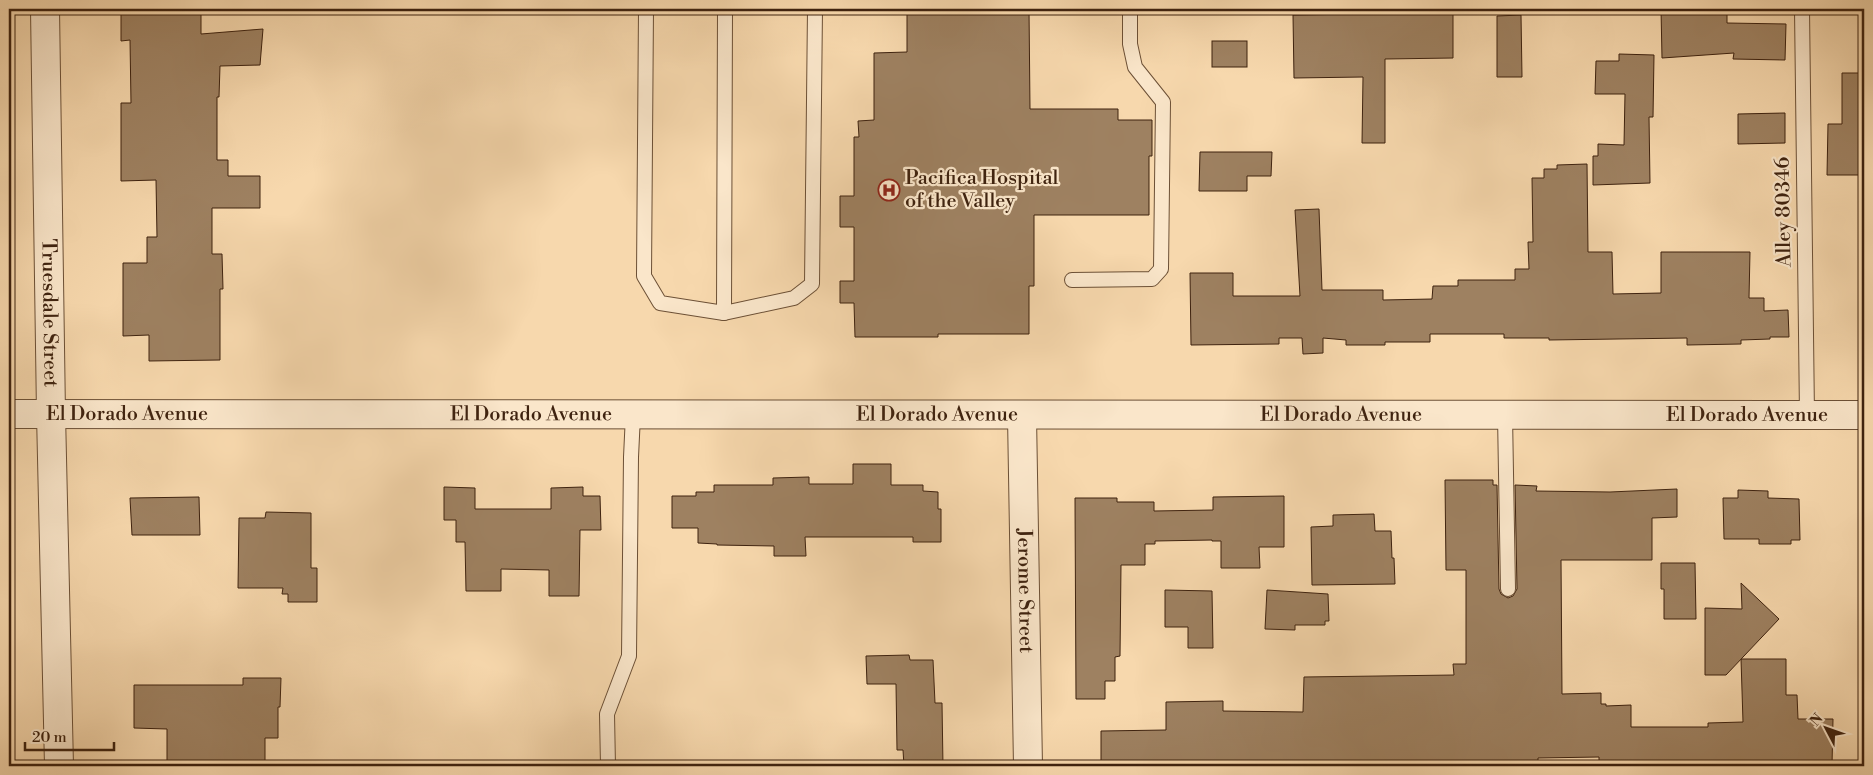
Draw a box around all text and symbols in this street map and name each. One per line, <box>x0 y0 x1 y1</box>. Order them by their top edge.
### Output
street label: Alley 80346 <box>1771 157 1797 268</box>
place label: Pacifica Hospital of the Valley <box>905 166 1059 214</box>
hospital icon: Pacifica Hospital of the Valley <box>877 178 901 202</box>
street label: Truesdale Street <box>36 238 63 388</box>
street label: El Dorado Avenue <box>46 402 208 427</box>
street label: El Dorado Avenue <box>450 402 612 427</box>
street label: El Dorado Avenue <box>856 402 1018 427</box>
street label: El Dorado Avenue <box>1260 402 1422 427</box>
street label: El Dorado Avenue <box>1666 402 1828 427</box>
street label: Jerome Street <box>1011 528 1039 653</box>
north arrow <box>1800 702 1850 752</box>
text: N <box>1807 710 1827 730</box>
scale bar <box>25 720 114 752</box>
text: 20 m <box>32 728 67 747</box>

